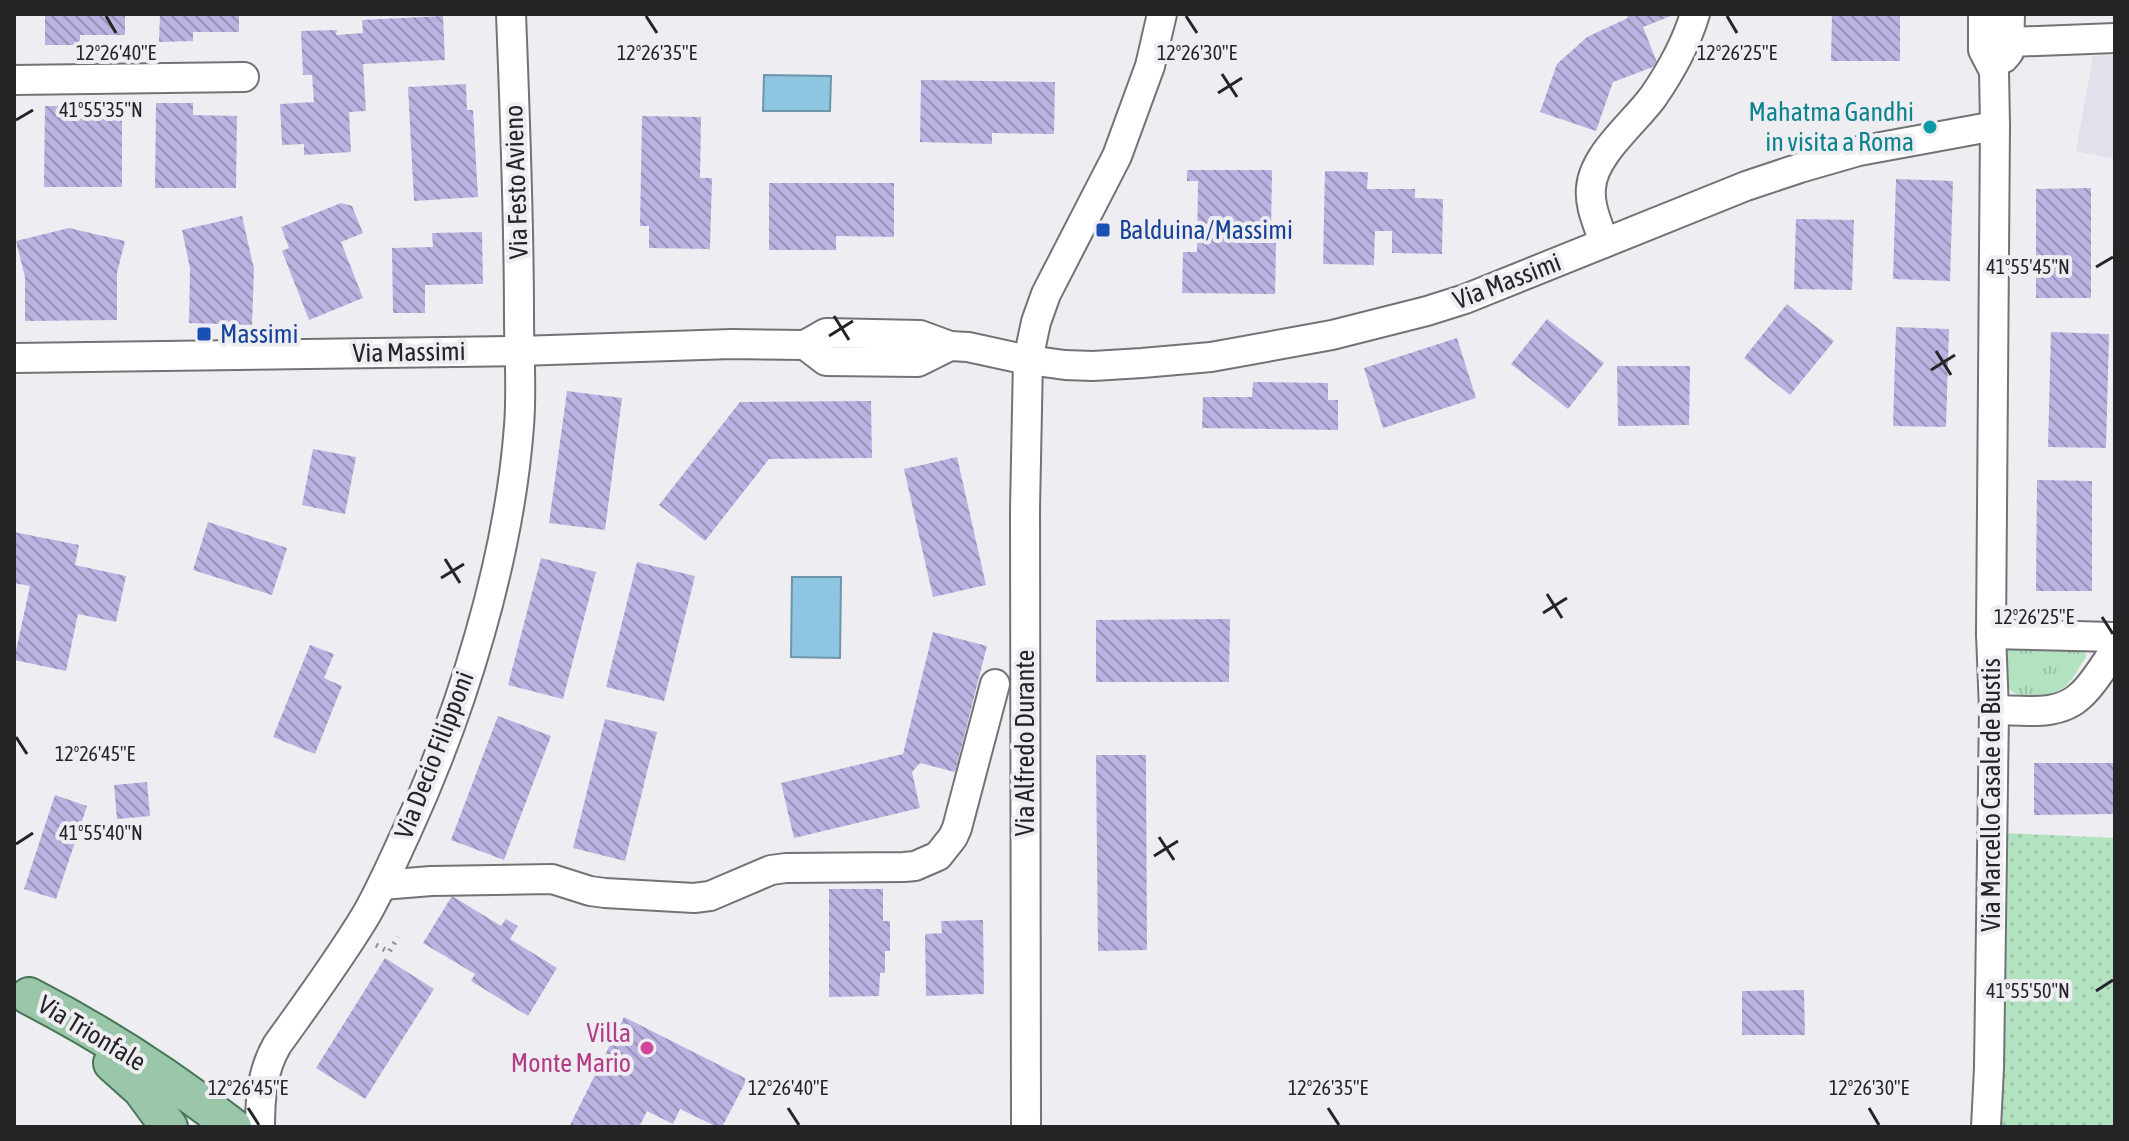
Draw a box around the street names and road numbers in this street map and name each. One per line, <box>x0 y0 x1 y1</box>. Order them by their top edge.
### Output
street label: Via Festo Avieno <box>498 104 534 260</box>
street label: Via Massimi <box>1449 247 1565 315</box>
street label: Via Massimi <box>352 336 466 368</box>
street label: Via Alfredo Durante <box>1010 650 1040 836</box>
street label: Via Marcello Casale de Bustis <box>1976 658 2006 932</box>
street label: Via Decio Filipponi <box>388 667 480 843</box>
street label: Via Trionfale <box>33 989 151 1077</box>

